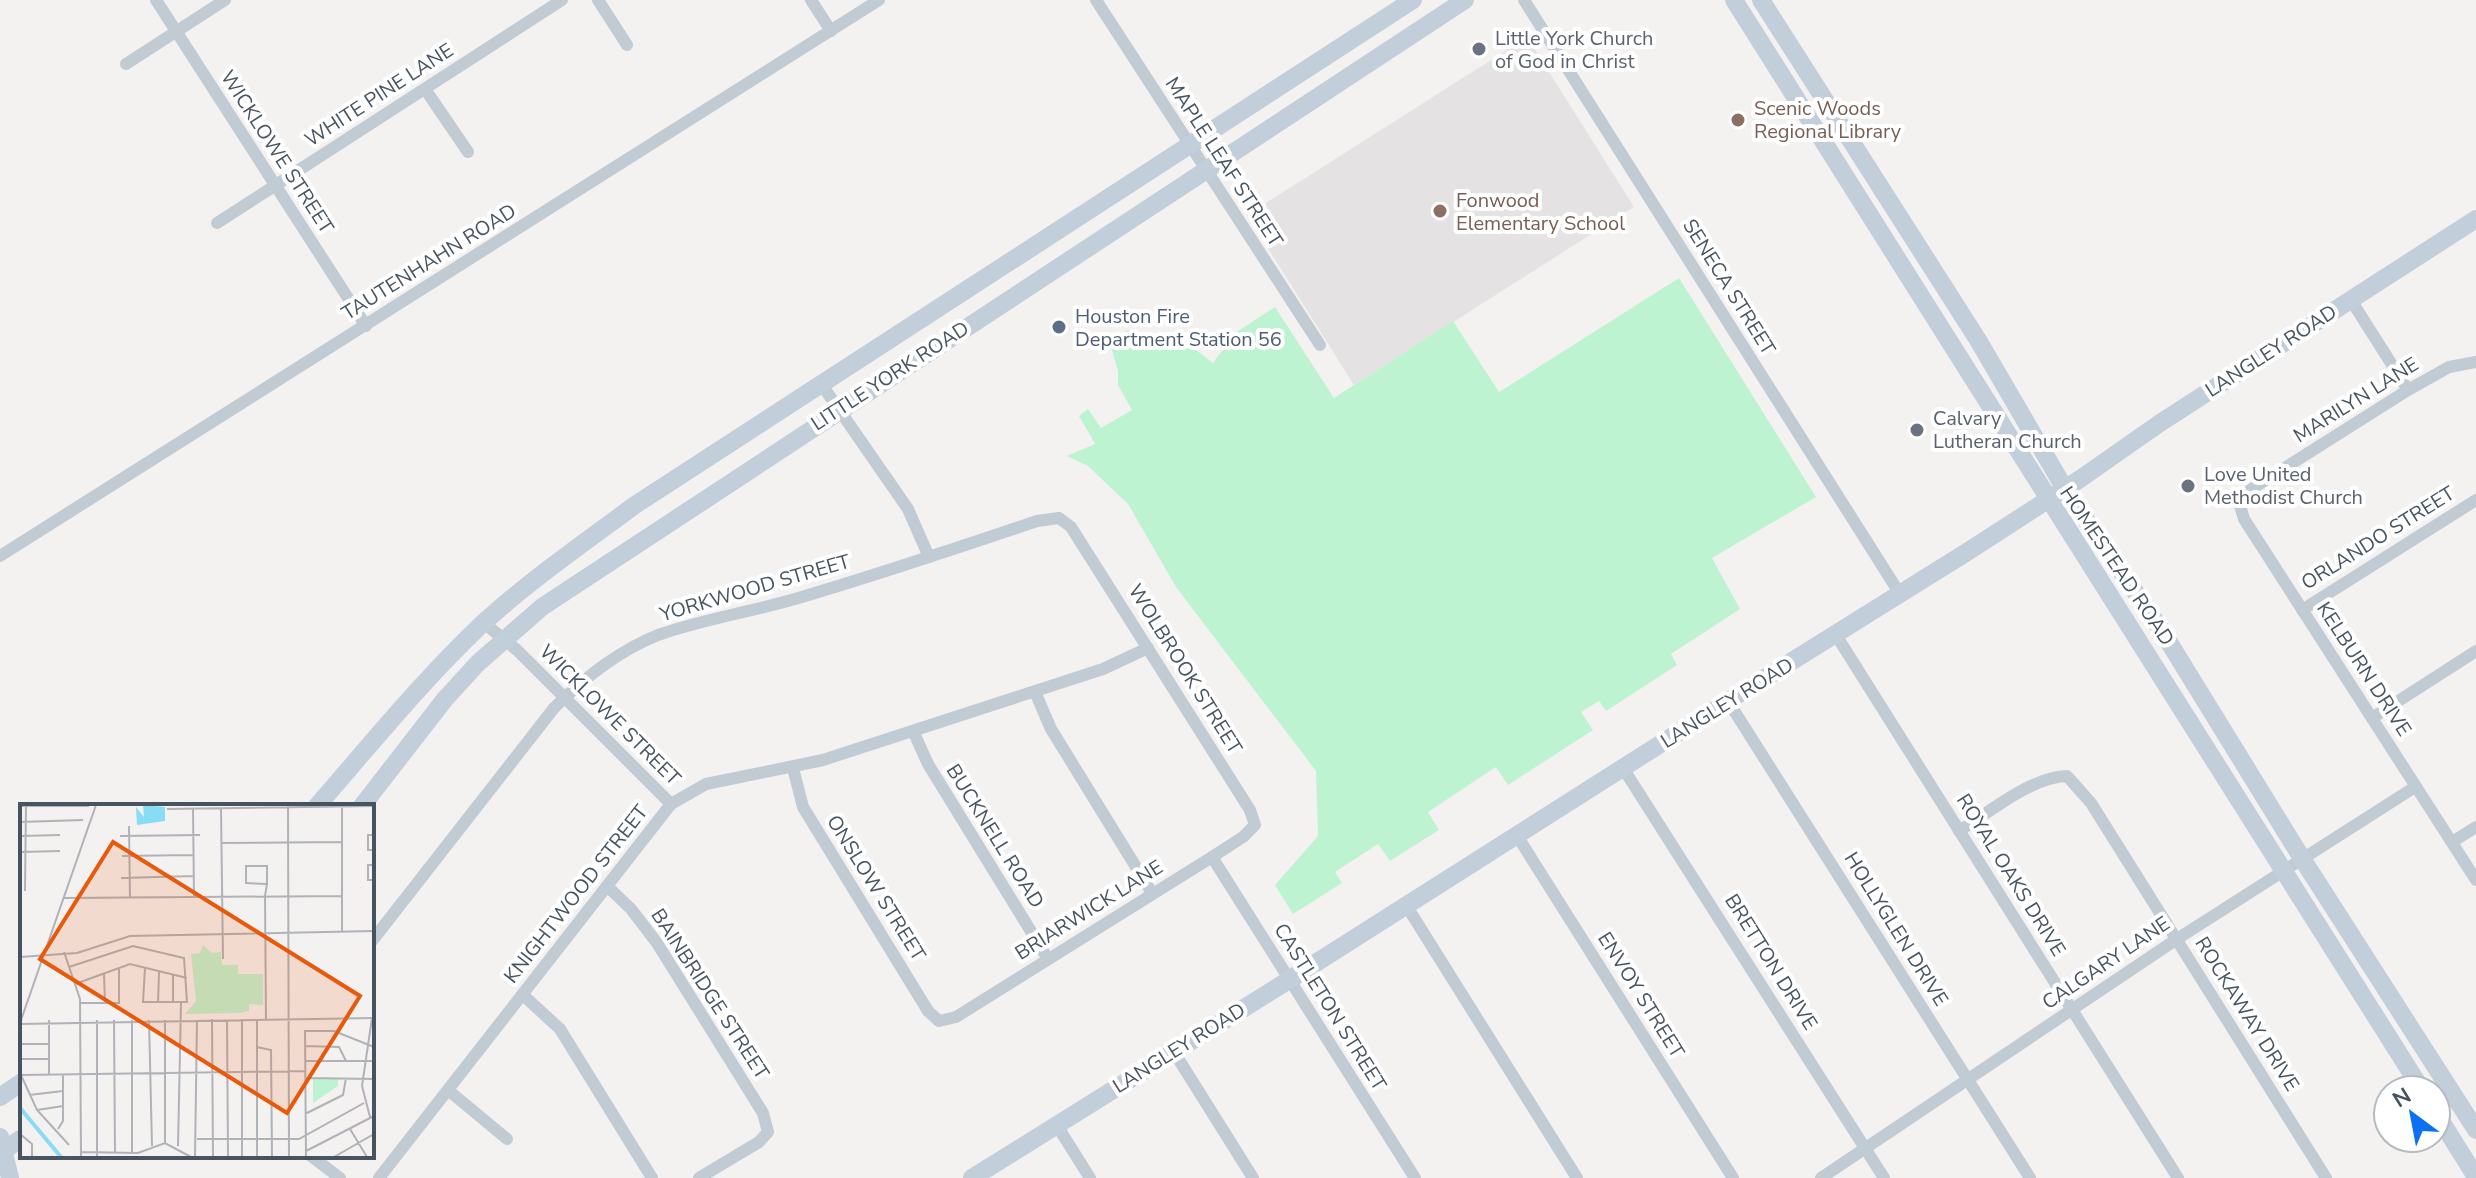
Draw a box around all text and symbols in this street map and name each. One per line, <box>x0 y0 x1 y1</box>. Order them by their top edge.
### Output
place label: Little York Church of God in Christ <box>1495 25 1653 75</box>
street label: WHITE PINE LANE <box>299 37 459 153</box>
marker: Little York Church of God in Christ <box>1470 40 1488 58</box>
street label: WICKLOWE STREET <box>214 65 340 239</box>
street label: MAPLE LEAF STREET <box>1159 72 1289 252</box>
place label: Scenic Woods Regional Library <box>1754 95 1902 145</box>
marker: Scenic Woods Regional Library <box>1729 111 1747 129</box>
place label: Fonwood Elementary School <box>1456 187 1625 237</box>
street label: TAUTENHAHN ROAD <box>337 197 521 327</box>
marker: Fonwood Elementary School <box>1431 202 1449 220</box>
street label: SENECA STREET <box>1676 214 1782 360</box>
street label: LANGLEY ROAD <box>2200 298 2342 404</box>
place label: Houston Fire Department Station 56 <box>1075 303 1282 353</box>
street label: LITTLE YORK ROAD <box>806 315 974 437</box>
marker: Houston Fire Department Station 56 <box>1050 318 1068 336</box>
street label: MARILYN LANE <box>2288 351 2424 449</box>
place label: Calvary Lutheran Church <box>1933 405 2082 455</box>
marker: Calvary Lutheran Church <box>1908 421 1926 439</box>
place label: Love United Methodist Church <box>2204 461 2363 511</box>
marker: Love United Methodist Church <box>2179 477 2197 495</box>
street label: ORLANDO STREET <box>2296 480 2460 596</box>
street label: HOMESTEAD ROAD <box>2054 481 2180 651</box>
street label: YORKWOOD STREET <box>656 548 853 628</box>
street label: WOLBROOK STREET <box>1122 579 1248 759</box>
street label: KELBURN DRIVE <box>2310 597 2418 741</box>
street label: WICKLOWE STREET <box>533 638 687 792</box>
street label: LANGLEY ROAD <box>1656 651 1798 755</box>
street label: BUCKNELL ROAD <box>940 759 1050 913</box>
street label: ROYAL OAKS DRIVE <box>1950 789 2072 961</box>
street label: KNIGHTWOOD STREET <box>498 799 654 989</box>
inset map <box>20 804 374 1158</box>
street label: ONSLOW STREET <box>820 810 932 966</box>
street label: HOLLYGLEN DRIVE <box>1838 847 1954 1011</box>
street label: BRIARWICK LANE <box>1010 854 1168 966</box>
street label: BRETTON DRIVE <box>1718 889 1824 1035</box>
street label: BAINBRIDGE STREET <box>645 903 775 1085</box>
street label: CALGARY LANE <box>2037 910 2175 1016</box>
street label: CASTLETON STREET <box>1267 918 1393 1096</box>
street label: ENVOY STREET <box>1591 927 1691 1063</box>
street label: ROCKAWAY DRIVE <box>2189 932 2305 1096</box>
street label: LANGLEY ROAD <box>1108 996 1250 1100</box>
north arrow <box>2372 1074 2452 1154</box>
text: N <box>2387 1081 2417 1115</box>

